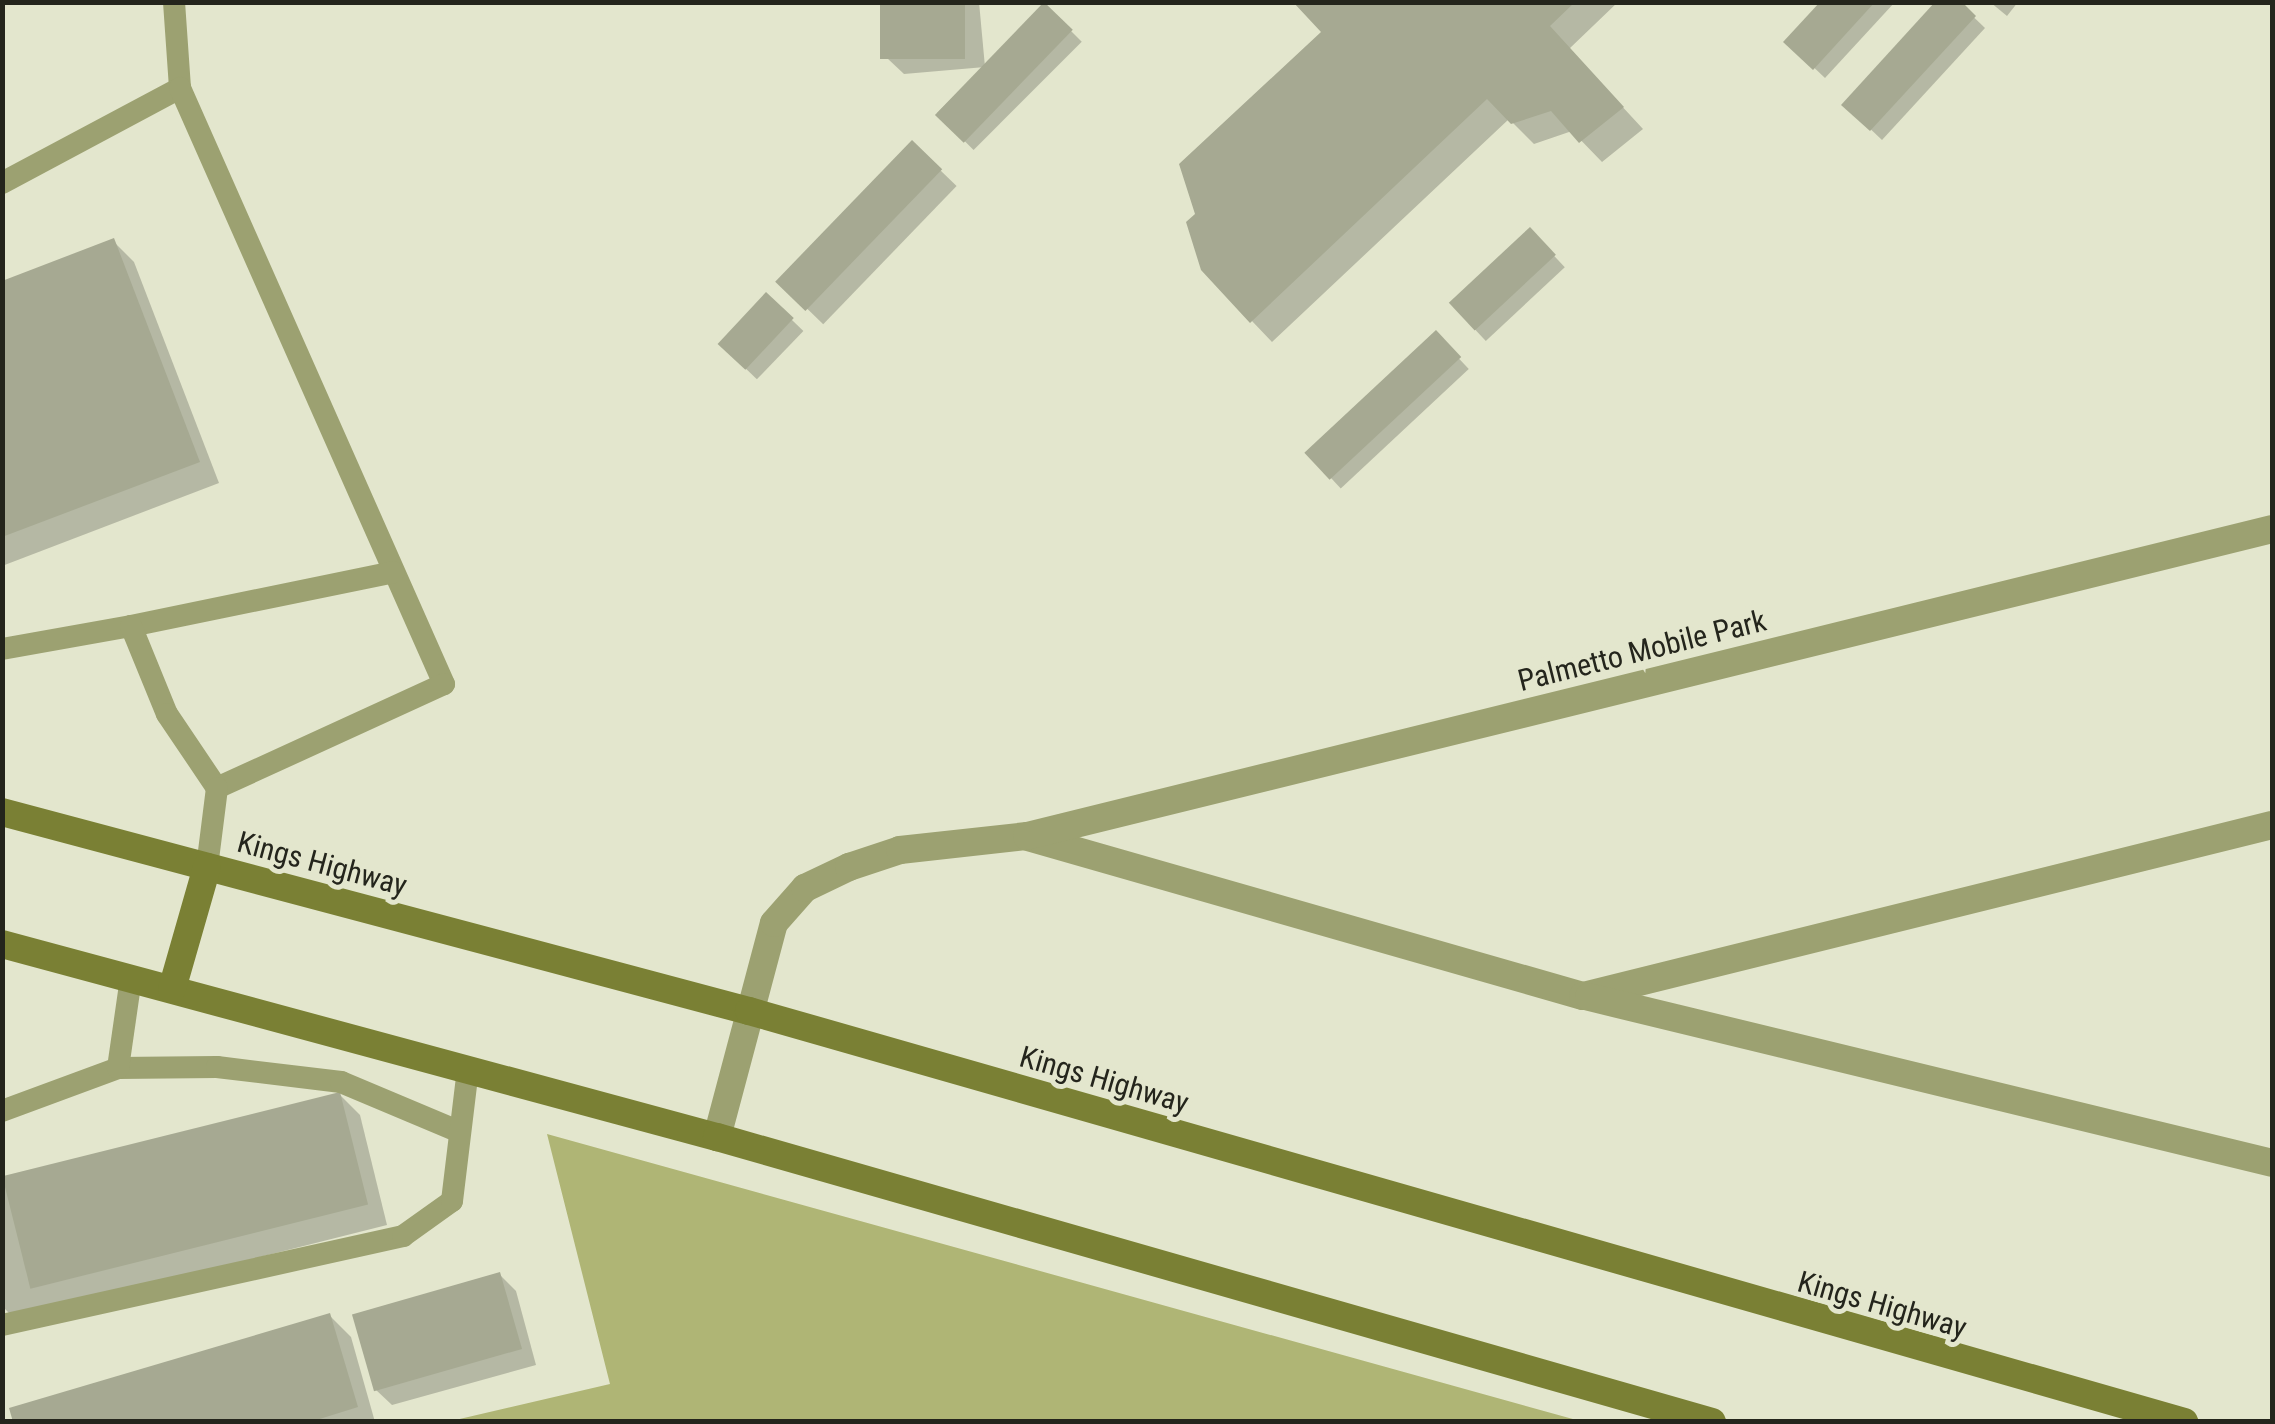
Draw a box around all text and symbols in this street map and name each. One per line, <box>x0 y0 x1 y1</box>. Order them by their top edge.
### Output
street label: Palmetto Mobile Park <box>1514 603 1770 699</box>
street label: Kings Highway <box>233 824 411 904</box>
street label: Kings Highway <box>1015 1039 1193 1121</box>
street label: Kings Highway <box>1793 1264 1971 1346</box>

